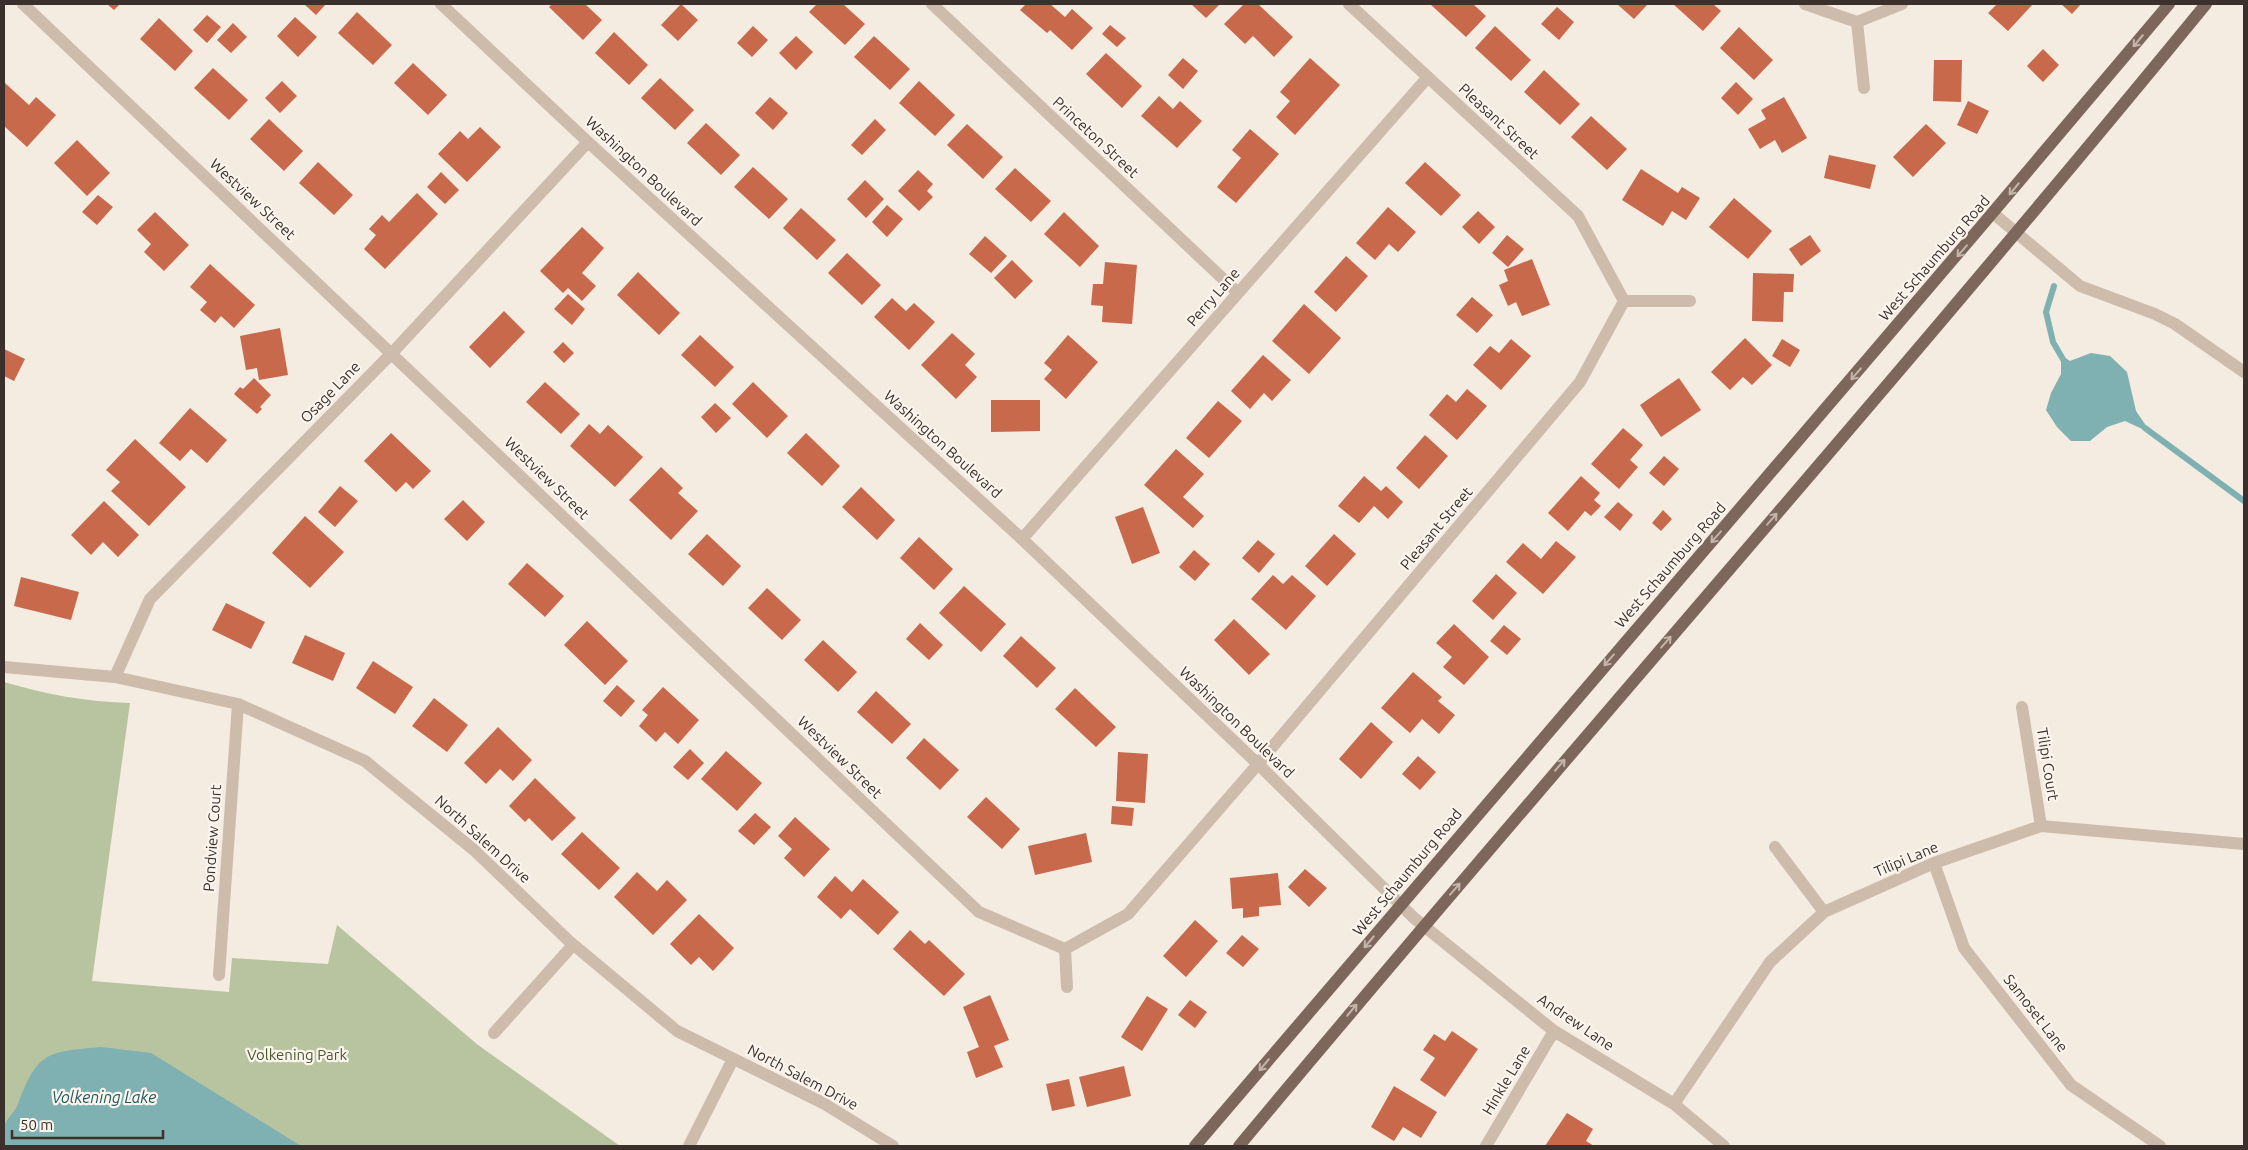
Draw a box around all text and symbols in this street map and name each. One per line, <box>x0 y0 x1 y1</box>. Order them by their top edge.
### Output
one-way arrow <box>2132 34 2143 47</box>
street label: Pleasant Street <box>1456 80 1542 162</box>
street label: Princeton Street <box>1050 93 1142 181</box>
street label: Washington Boulevard <box>582 113 706 229</box>
street label: Westview Street <box>207 155 299 243</box>
one-way arrow <box>2009 182 2020 195</box>
street label: West Schaumburg Road <box>1875 192 1993 324</box>
one-way arrow <box>1956 244 1968 257</box>
street label: Perry Lane <box>1183 264 1243 330</box>
street label: Osage Lane <box>297 358 363 426</box>
one-way arrow <box>1851 367 1862 380</box>
street label: Washington Boulevard <box>881 387 1005 501</box>
street label: Westview Street <box>501 433 593 523</box>
street label: Pleasant Street <box>1396 483 1476 573</box>
street label: West Schaumburg Road <box>1611 499 1729 631</box>
one-way arrow <box>1767 512 1778 525</box>
one-way arrow <box>1710 530 1721 543</box>
one-way arrow <box>1660 635 1672 648</box>
one-way arrow <box>1604 653 1615 666</box>
street label: Washington Boulevard <box>1176 663 1298 781</box>
street label: Westview Street <box>794 712 886 802</box>
street label: Tilipi Court <box>2034 726 2062 802</box>
one-way arrow <box>1554 758 1566 771</box>
street label: Pondview Court <box>200 784 224 892</box>
street label: North Salem Drive <box>432 792 534 886</box>
street label: West Schaumburg Road <box>1349 805 1465 939</box>
street label: Tilipi Lane <box>1871 838 1941 880</box>
one-way arrow <box>1449 882 1461 895</box>
one-way arrow <box>1363 935 1375 948</box>
street label: Samoset Lane <box>2000 971 2072 1055</box>
street label: Andrew Lane <box>1535 990 1617 1054</box>
one-way arrow <box>1347 1004 1358 1017</box>
street label: North Salem Drive <box>745 1041 861 1113</box>
street label: Hinkle Lane <box>1479 1042 1533 1118</box>
park label: Volkening Park <box>247 1046 347 1063</box>
one-way arrow <box>1258 1059 1269 1072</box>
water label: Volkening Lake <box>52 1088 156 1106</box>
scale bar <box>12 1108 164 1140</box>
text: 50 m <box>20 1116 53 1133</box>

